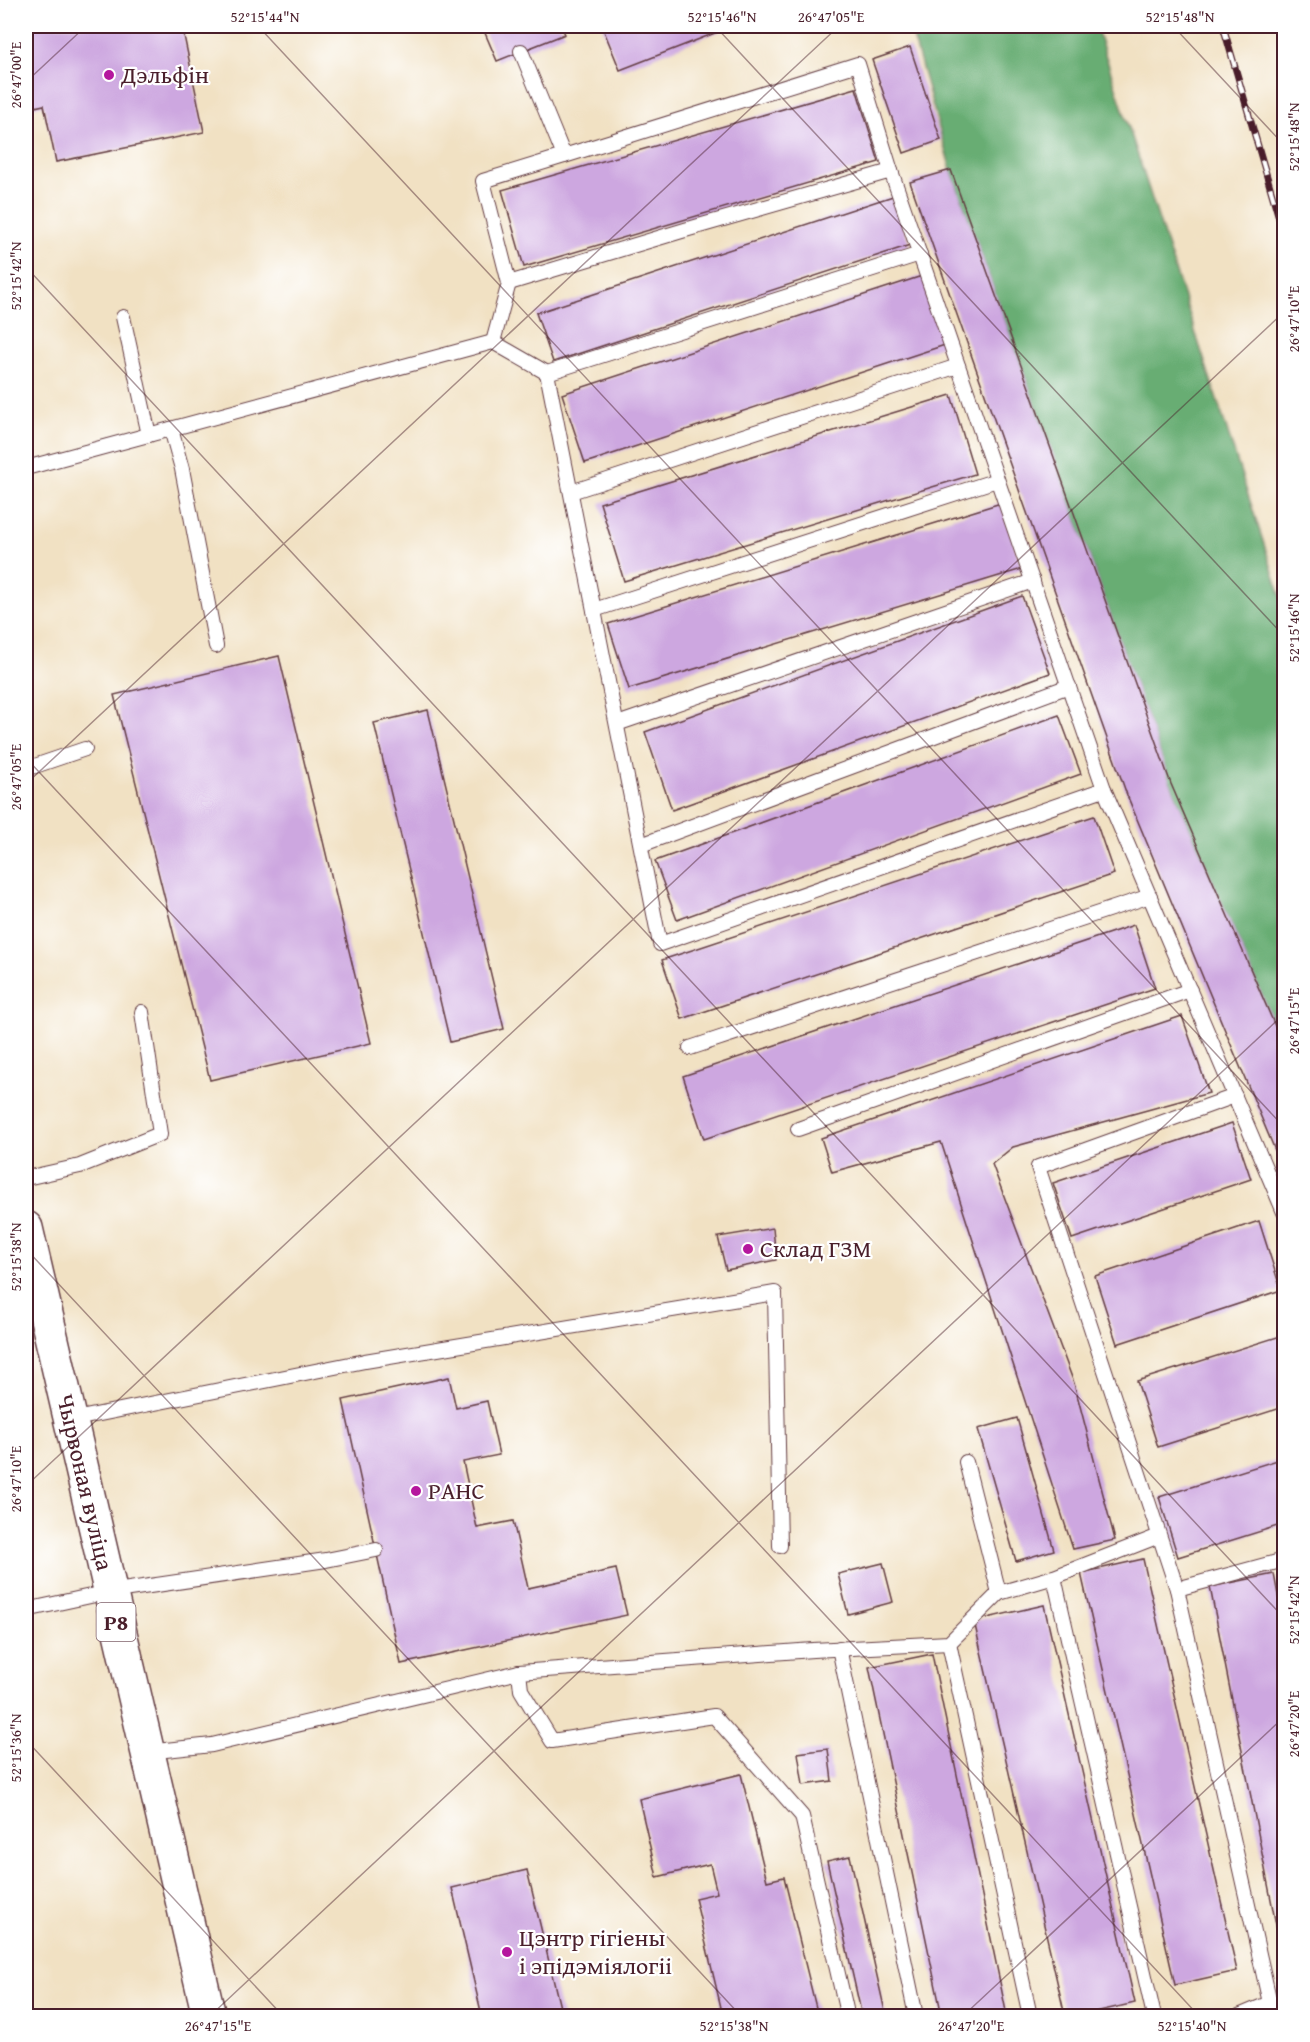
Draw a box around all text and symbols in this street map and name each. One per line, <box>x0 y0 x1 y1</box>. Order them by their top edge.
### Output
text: 52°15'44"N <box>231 6 300 27</box>
text: 52°15'46"N <box>688 6 757 27</box>
text: 26°47'05"E <box>798 6 865 27</box>
text: 52°15'48"N <box>1146 6 1215 27</box>
text: 26°47'00"E <box>5 41 26 108</box>
place label: Дэльфін <box>120 57 209 92</box>
marker: Дэльфін <box>102 68 116 82</box>
text: 52°15'48"N <box>1283 102 1304 171</box>
text: 52°15'42"N <box>5 241 26 310</box>
text: 26°47'10"E <box>1283 285 1304 352</box>
text: 52°15'46"N <box>1283 593 1304 662</box>
text: 26°47'05"E <box>5 743 26 810</box>
text: 26°47'15"E <box>1283 987 1304 1054</box>
text: 52°15'38"N <box>5 1222 26 1291</box>
place label: Склад ГЗМ <box>760 1231 871 1266</box>
marker: Склад ГЗМ <box>741 1242 755 1256</box>
street label: Чырвоная вуліца <box>48 1390 123 1574</box>
text: 26°47'10"E <box>5 1445 26 1512</box>
place label: РАНС <box>428 1473 484 1508</box>
marker: РАНС <box>409 1484 423 1498</box>
text: 52°15'42"N <box>1283 1575 1304 1644</box>
road number: Р8 <box>96 1603 136 1641</box>
text: 26°47'20"E <box>1283 1690 1304 1757</box>
text: 52°15'36"N <box>5 1713 26 1782</box>
place label: Цэнтр гігіены і эпідэміялогіі <box>519 1920 672 1983</box>
marker: Цэнтр гігіены і эпідэміялогіі <box>500 1945 514 1959</box>
text: 26°47'15"E <box>185 2015 252 2036</box>
text: 52°15'38"N <box>700 2015 769 2036</box>
text: 26°47'20"E <box>938 2015 1005 2036</box>
text: 52°15'40"N <box>1158 2015 1227 2036</box>

